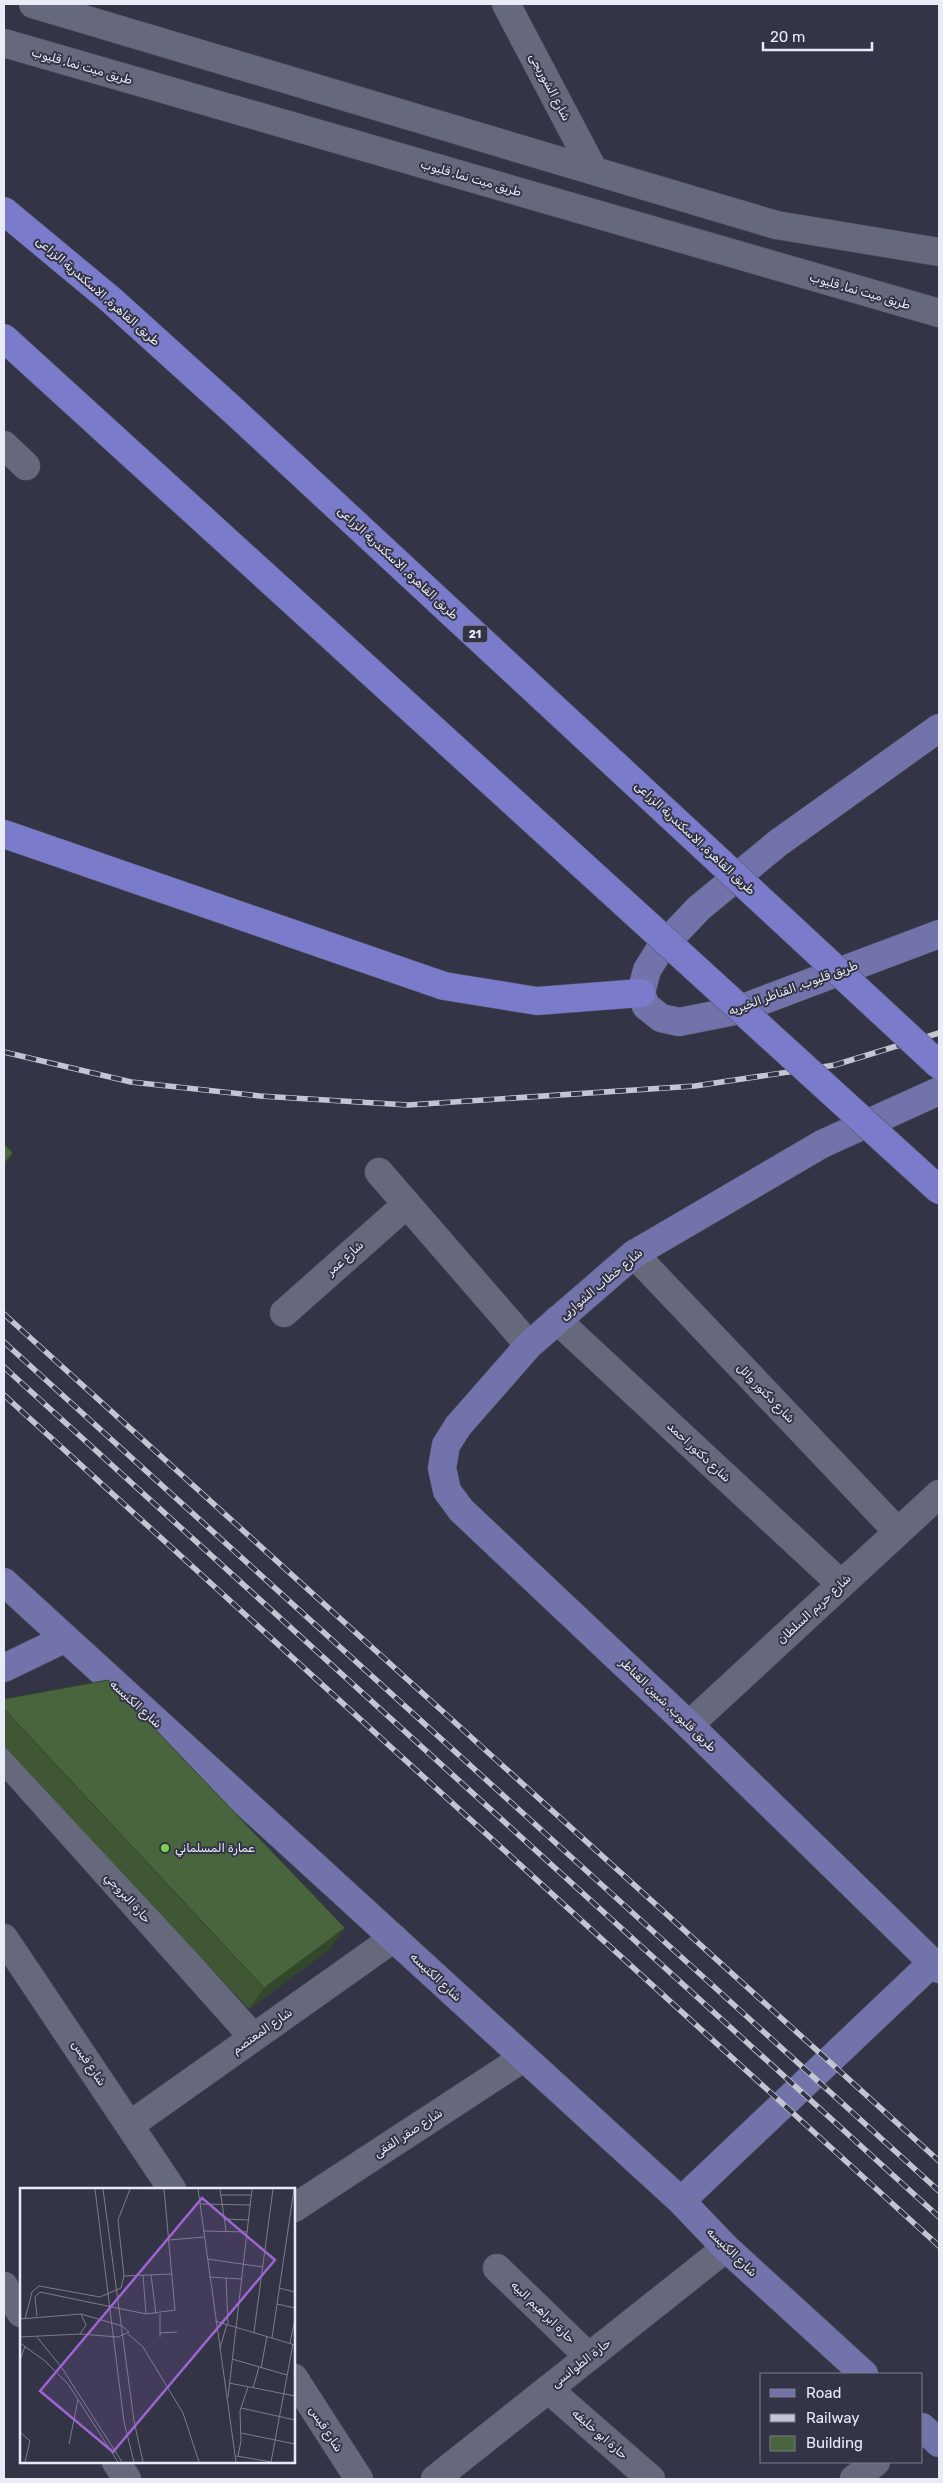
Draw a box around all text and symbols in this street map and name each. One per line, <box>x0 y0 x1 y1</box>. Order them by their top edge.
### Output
scale bar <box>763 20 872 52</box>
text: 20 m <box>770 28 805 46</box>
street label: طريق ميت نما, قليوب <box>30 45 134 88</box>
street label: شارع الشوربجى <box>525 51 574 124</box>
street label: طريق ميت نما, قليوب <box>419 157 523 200</box>
street label: طريق القاهرة, الاسكندرية الزراعى <box>33 233 163 349</box>
street label: طريق ميت نما, قليوب <box>808 270 912 313</box>
street label: طريق القاهرة, الاسكندرية الزراعى <box>334 503 461 623</box>
road number: 21 <box>462 626 488 642</box>
street label: طريق القاهرة, الاسكندرية الزراعى <box>631 778 758 898</box>
street label: طريق قليوب, القناطر الخيريه <box>726 958 860 1019</box>
street label: شارع عمر <box>323 1238 368 1280</box>
street label: شارع خطاب الشواربى <box>557 1245 647 1324</box>
street label: شارع دكتور وائل <box>733 1360 798 1427</box>
street label: شارع دكتور احمد <box>663 1419 734 1487</box>
street label: شارع حريم السلطان <box>774 1571 855 1648</box>
street label: طريق قليوب, شبين القناطر <box>615 1655 719 1755</box>
street label: شارع الكنيسه <box>106 1677 165 1732</box>
place label: عمارة المسلماني <box>175 1841 255 1857</box>
marker: عمارة المسلماني <box>159 1842 171 1854</box>
street label: حارة البروجي <box>100 1870 154 1927</box>
street label: شارع الكنيسه <box>406 1950 464 2006</box>
street label: شارع المعتصم <box>229 2005 296 2059</box>
street label: شارع قيس <box>67 2038 109 2089</box>
street label: شارع صقر الفقى <box>371 2106 446 2162</box>
inset map <box>20 2188 295 2463</box>
street label: شارع الكنيسه <box>702 2224 760 2281</box>
street label: حارة ابراهيم البيه <box>507 2278 578 2347</box>
street label: حارة الطوانسى <box>548 2335 614 2391</box>
legend <box>760 2373 923 2463</box>
text: Road <box>806 2384 842 2402</box>
street label: شارع قيس <box>304 2404 346 2456</box>
street label: حارة ابو خليفه <box>569 2406 631 2463</box>
text: Railway <box>806 2409 860 2427</box>
text: Building <box>806 2434 863 2452</box>

